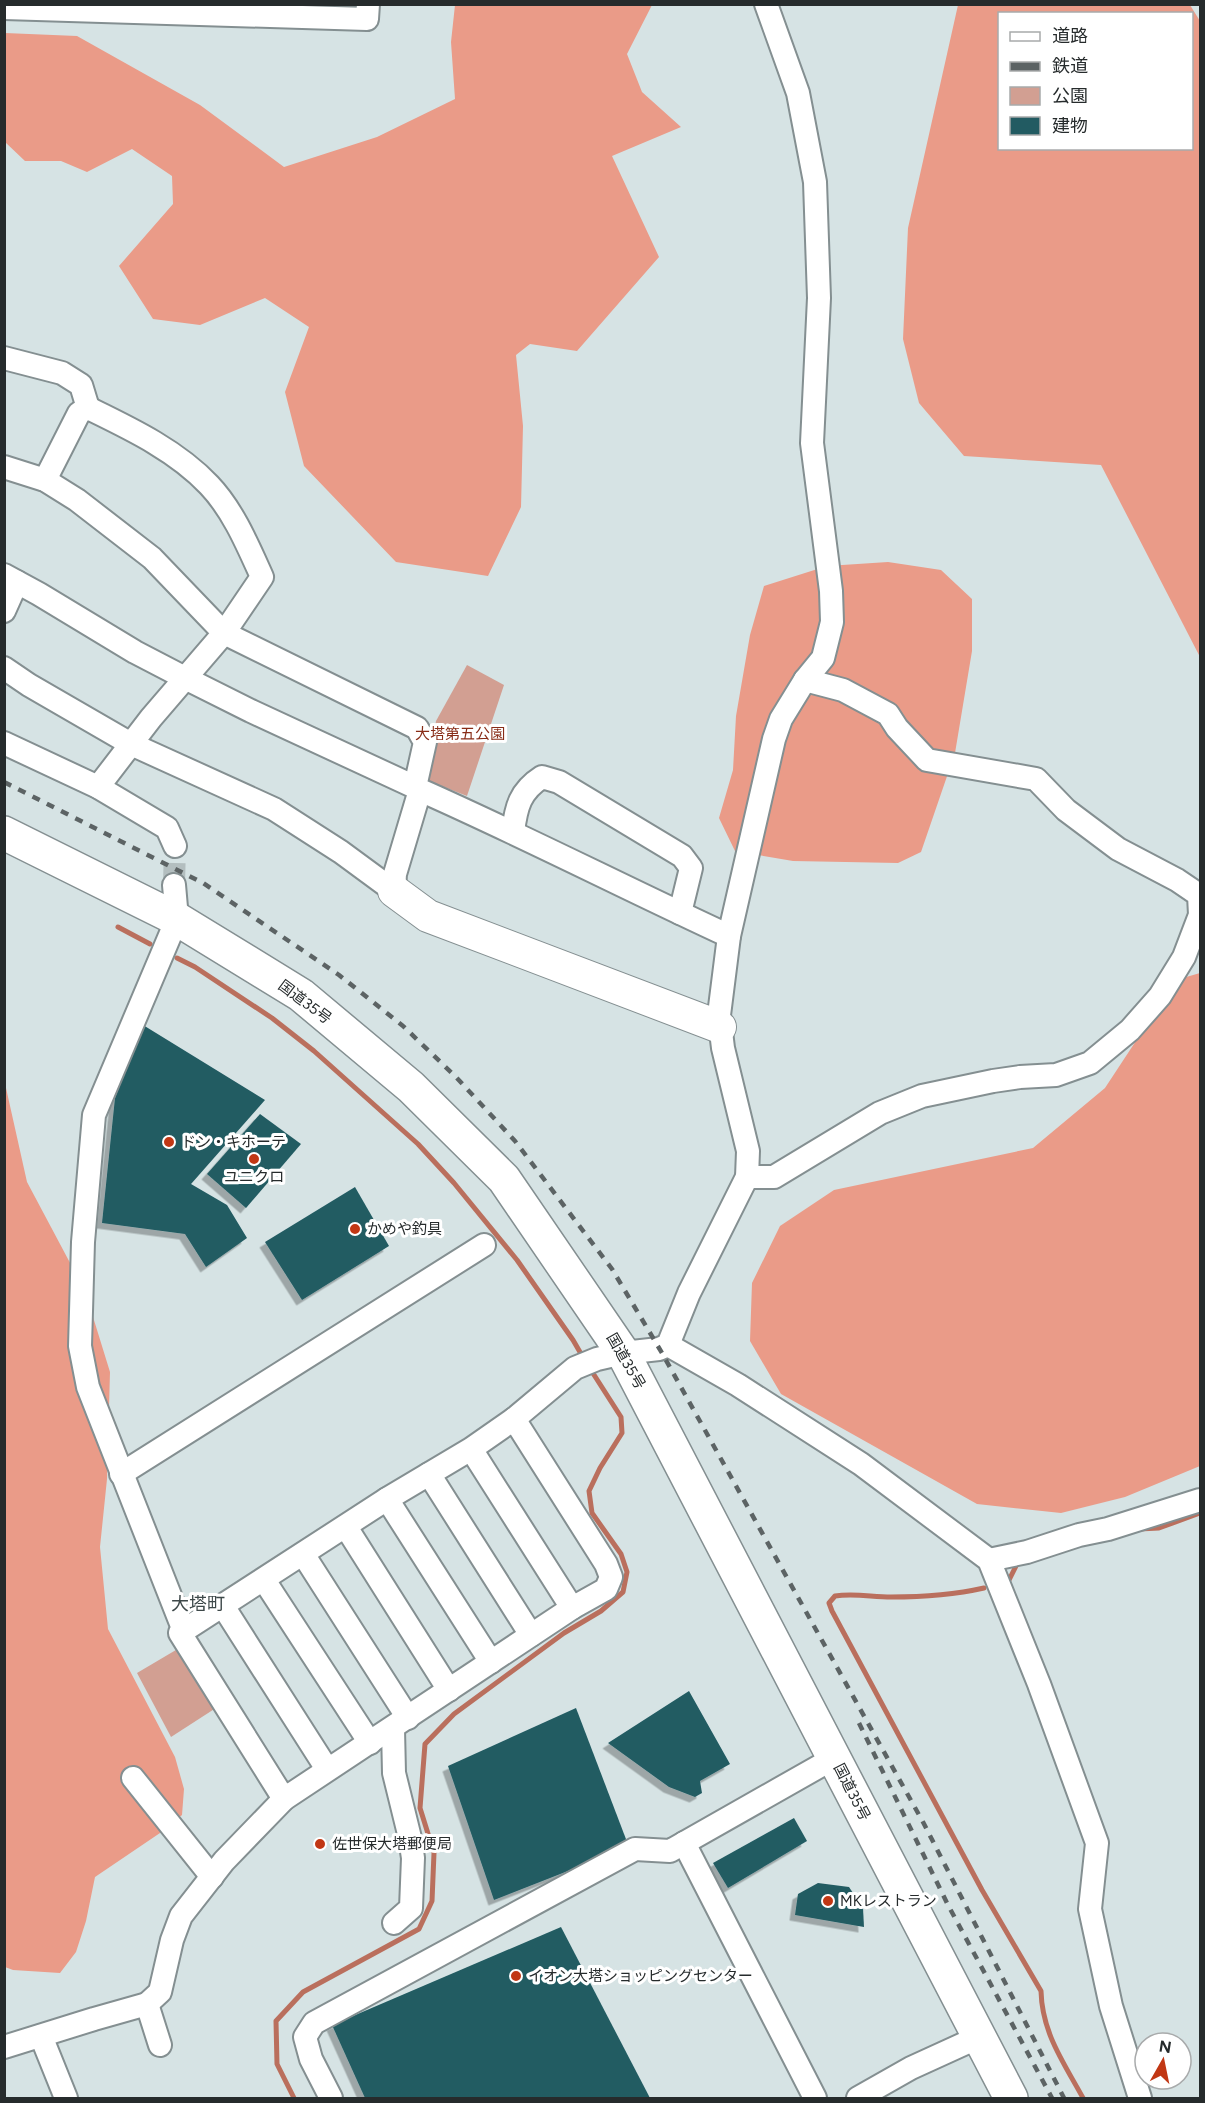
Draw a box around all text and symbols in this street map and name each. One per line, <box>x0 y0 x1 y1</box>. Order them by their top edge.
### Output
legend <box>998 12 1193 150</box>
text: 道路 <box>1052 25 1088 47</box>
text: 鉄道 <box>1052 55 1088 77</box>
text: 公園 <box>1052 85 1088 107</box>
text: 建物 <box>1052 115 1088 137</box>
park label: 大塔第五公園 <box>415 725 505 743</box>
street label: 国道35号 <box>275 976 335 1028</box>
place label: ドン・キホーテ <box>181 1133 286 1151</box>
marker: ドン・キホーテ <box>162 1135 176 1149</box>
marker: ユニクロ <box>247 1152 261 1166</box>
place label: ユニクロ <box>224 1168 284 1186</box>
place label: かめや釣具 <box>367 1220 442 1238</box>
marker: かめや釣具 <box>348 1222 362 1236</box>
street label: 国道35号 <box>603 1330 649 1392</box>
district label: 大塔町 <box>171 1593 225 1615</box>
street label: 国道35号 <box>830 1760 874 1824</box>
place label: 佐世保大塔郵便局 <box>332 1835 452 1853</box>
marker: 佐世保大塔郵便局 <box>313 1837 327 1851</box>
place label: MKレストラン <box>840 1892 937 1910</box>
marker: MKレストラン <box>821 1894 835 1908</box>
place label: イオン大塔ショッピングセンター <box>528 1967 753 1985</box>
marker: イオン大塔ショッピングセンター <box>509 1969 523 1983</box>
north arrow <box>1133 2031 1193 2091</box>
text: N <box>1158 2036 1173 2057</box>

